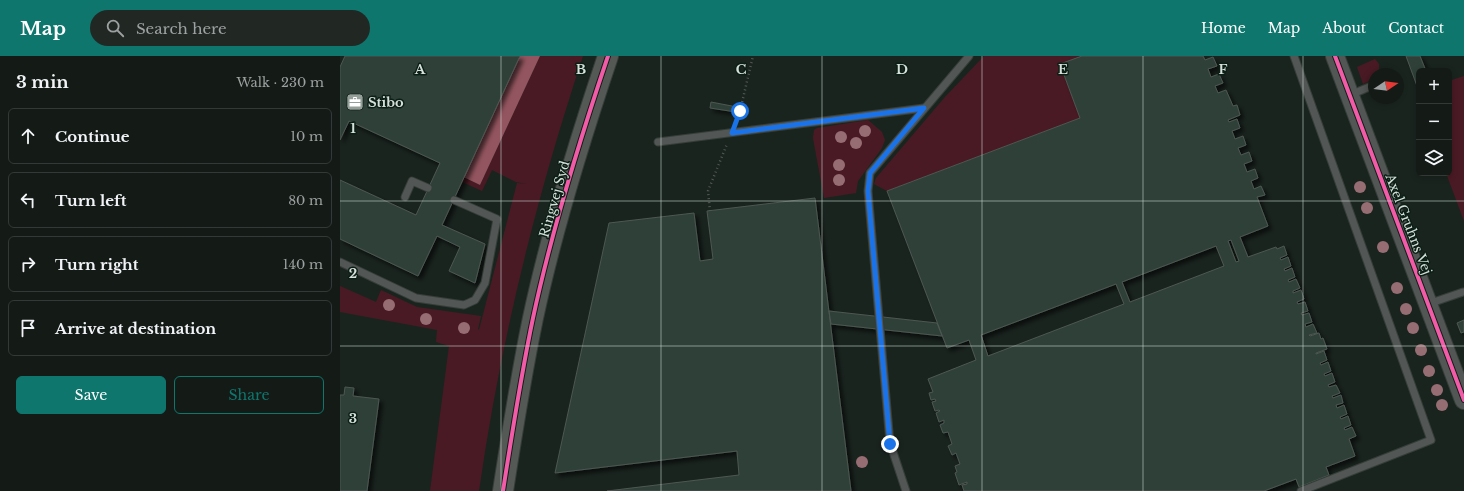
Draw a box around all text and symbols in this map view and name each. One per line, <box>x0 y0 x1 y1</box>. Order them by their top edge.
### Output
search box <box>90 10 370 46</box>
text: Map <box>20 17 66 40</box>
icon: search <box>104 17 126 39</box>
text: Search here <box>136 19 227 38</box>
text: Home <box>1201 19 1246 37</box>
text: Map <box>1268 19 1300 37</box>
text: About <box>1322 19 1366 37</box>
text: Contact <box>1388 19 1444 37</box>
text: A <box>414 61 426 78</box>
text: B <box>576 61 586 78</box>
text: C <box>736 61 747 78</box>
text: D <box>896 61 908 78</box>
text: E <box>1058 61 1068 78</box>
text: F <box>1219 61 1228 78</box>
north arrow <box>1368 68 1404 104</box>
map controls <box>1416 68 1452 176</box>
button: + <box>1416 68 1452 104</box>
text: 3 min <box>16 72 69 93</box>
text: Walk · 230 m <box>236 74 324 91</box>
office icon: Stibo <box>345 92 365 112</box>
place label: Stibo <box>368 94 404 111</box>
route start <box>731 102 749 120</box>
button: − <box>1416 104 1452 140</box>
text: 1 <box>350 120 356 137</box>
icon: ahead <box>17 125 39 147</box>
text: Continue <box>55 127 130 146</box>
text: 10 m <box>290 128 323 145</box>
button: layers <box>1416 140 1452 176</box>
street label: Ringvej Syd <box>535 159 574 240</box>
street label: Axel Gruhns Vej <box>1381 170 1436 277</box>
icon: left <box>17 189 39 211</box>
text: Turn left <box>55 191 126 210</box>
text: 80 m <box>288 192 323 209</box>
icon: right <box>17 253 39 275</box>
text: Turn right <box>55 255 138 274</box>
text: 140 m <box>283 256 323 273</box>
text: 2 <box>349 265 357 282</box>
icon: arrive <box>17 317 39 339</box>
text: Arrive at destination <box>55 319 216 338</box>
button: Save <box>16 376 166 414</box>
button: Share <box>174 376 324 414</box>
text: 3 <box>349 410 357 427</box>
route end <box>881 435 899 453</box>

